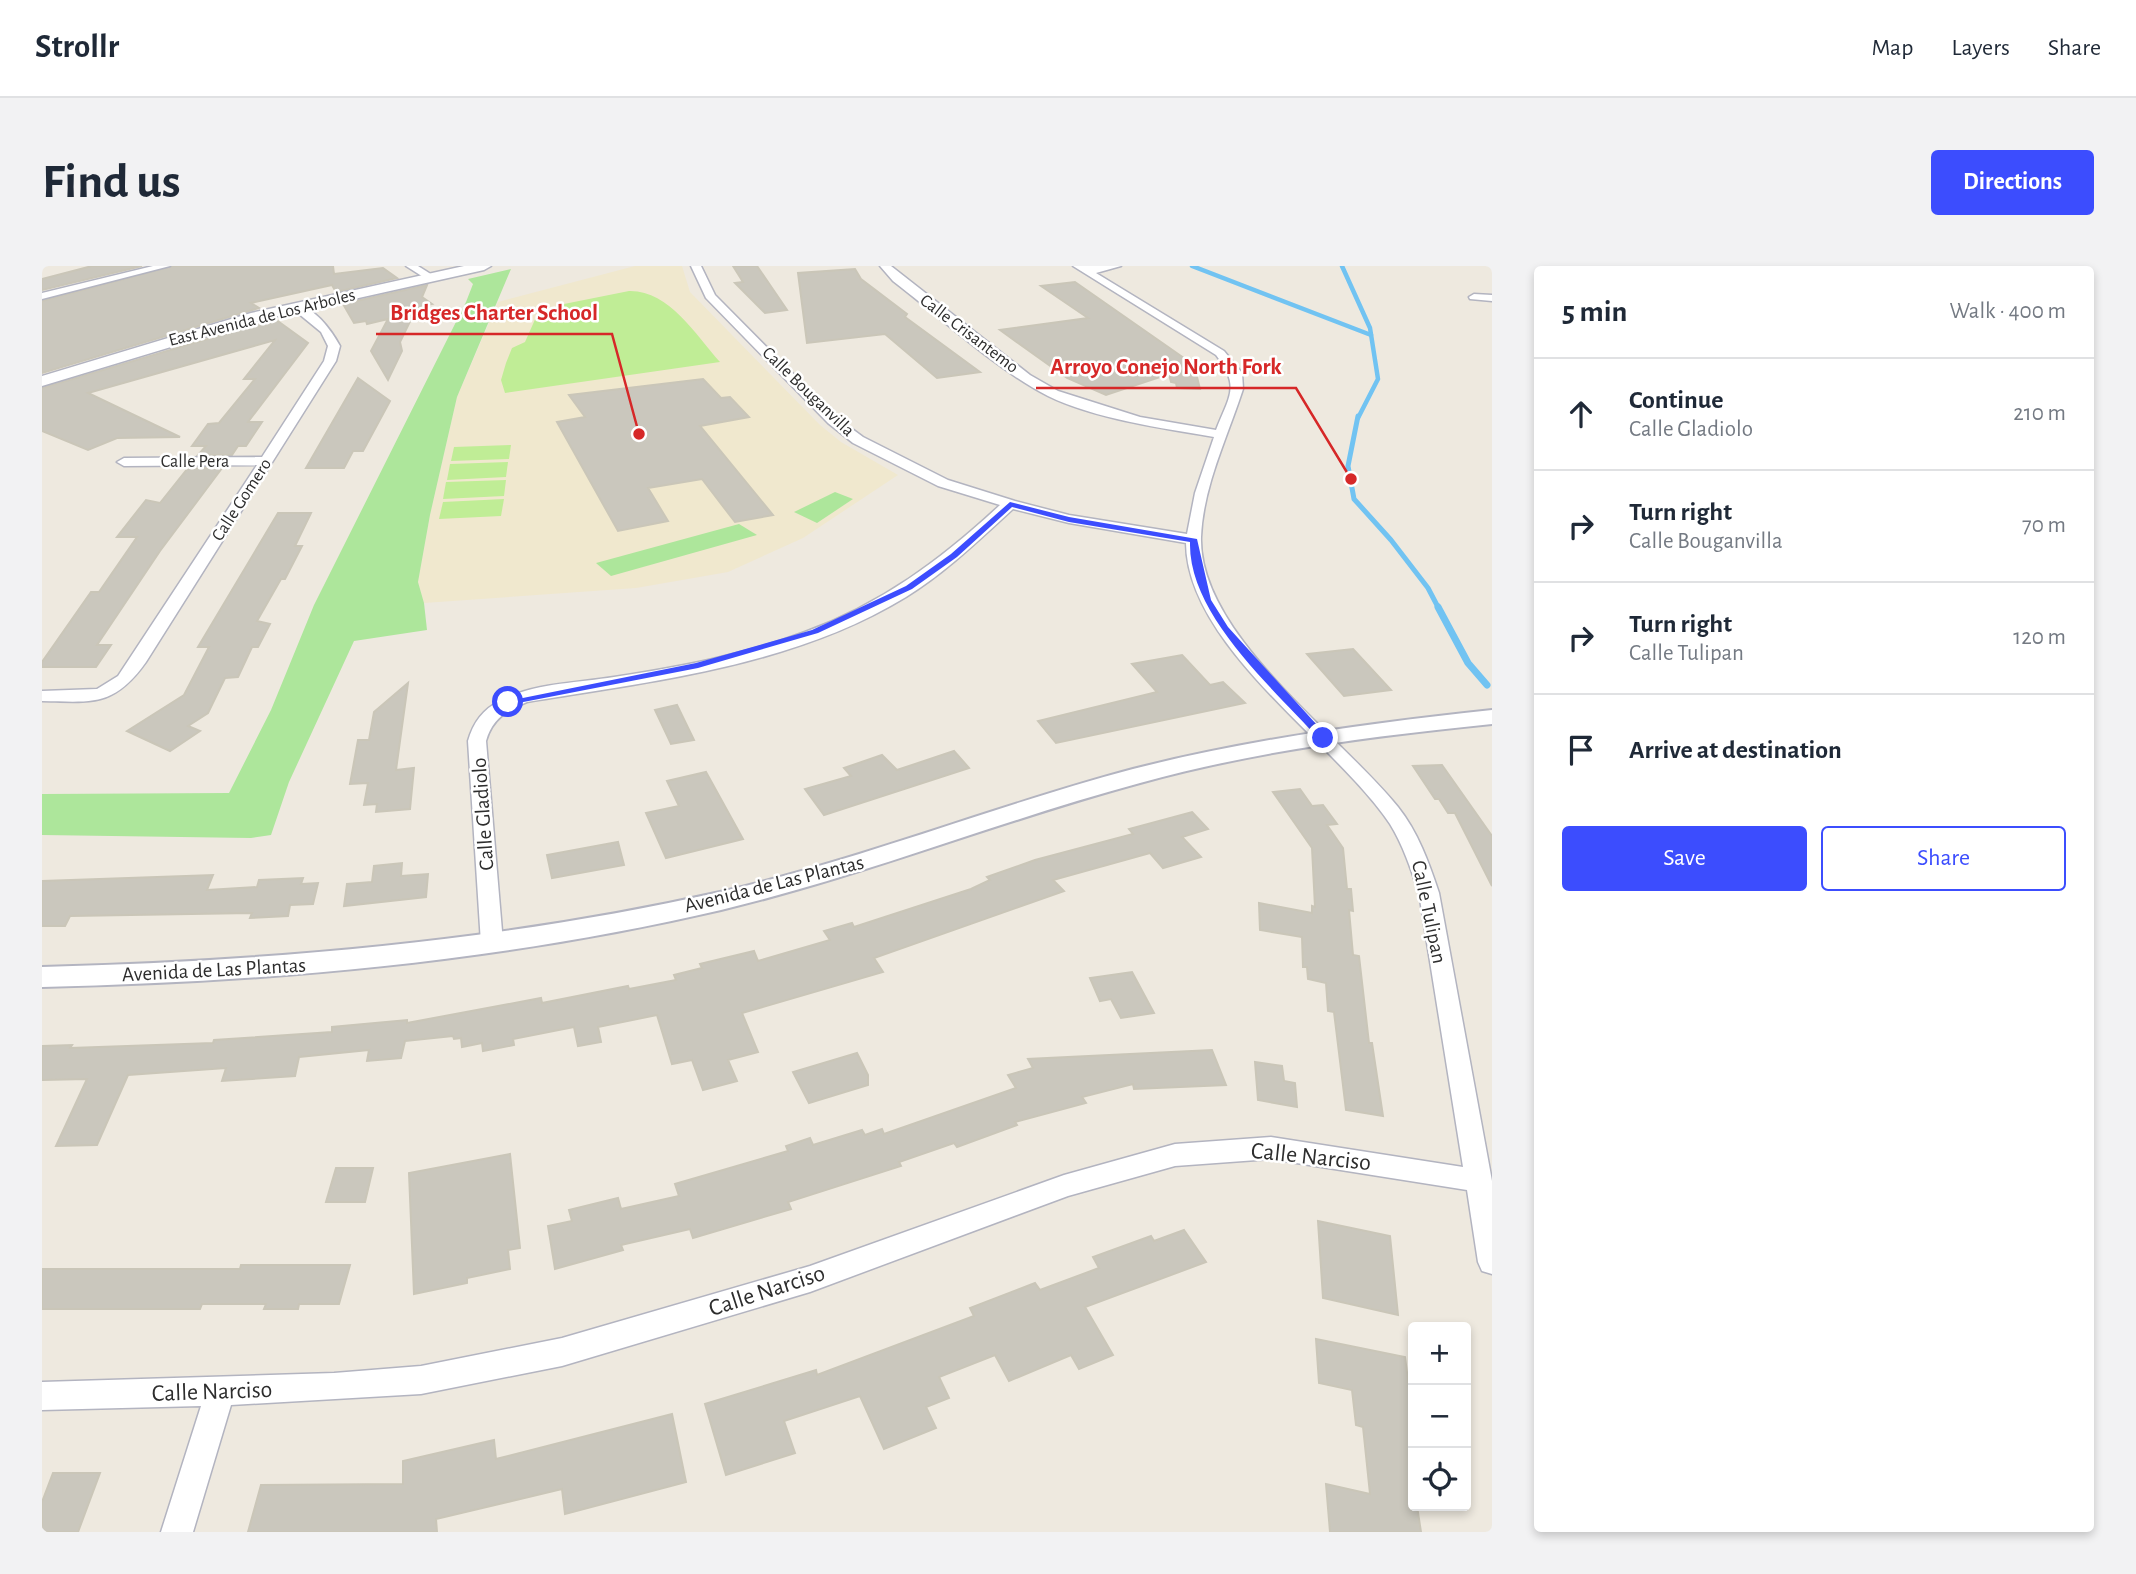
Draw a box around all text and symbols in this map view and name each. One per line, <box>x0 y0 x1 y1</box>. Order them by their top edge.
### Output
text: Strollr <box>35 31 119 64</box>
text: Map <box>1871 36 1913 60</box>
text: Layers <box>1951 36 2010 60</box>
text: Share <box>2048 36 2101 60</box>
button: Directions <box>1931 150 2094 215</box>
text: Find us <box>42 158 181 207</box>
street label: East Avenida de Los Arboles <box>167 286 357 350</box>
callout: Bridges Charter School <box>376 290 612 334</box>
street label: Calle Crisantemo <box>916 291 1022 377</box>
text: 5 min <box>1562 297 1627 327</box>
text: Walk · 400 m <box>1950 300 2066 323</box>
text: Bridges Charter School <box>390 302 598 325</box>
street label: Calle Bouganvilla <box>759 344 857 440</box>
callout: Arroyo Conejo North Fork <box>1036 344 1296 388</box>
text: Arroyo Conejo North Fork <box>1050 356 1282 379</box>
text: Continue <box>1629 387 1724 413</box>
icon: ahead <box>1562 395 1600 433</box>
text: 210 m <box>2013 402 2066 425</box>
text: Calle Gladiolo <box>1629 418 1753 441</box>
street label: Calle Pera <box>161 453 229 471</box>
street label: Calle Gomero <box>209 455 275 544</box>
text: Turn right <box>1629 499 1732 525</box>
icon: right <box>1562 507 1600 545</box>
text: 70 m <box>2022 514 2066 537</box>
text: Calle Bouganvilla <box>1629 530 1783 553</box>
text: Turn right <box>1629 611 1732 637</box>
icon: right <box>1562 619 1600 657</box>
text: 120 m <box>2013 626 2066 649</box>
text: Calle Tulipan <box>1629 642 1744 665</box>
route start <box>492 686 523 717</box>
route end <box>1307 722 1338 753</box>
icon: arrive <box>1562 731 1600 769</box>
text: Arrive at destination <box>1629 737 1842 763</box>
street label: Calle Gladiolo <box>469 757 497 871</box>
button: Save <box>1562 826 1807 891</box>
button: Share <box>1821 826 2066 891</box>
street label: Avenida de Las Plantas <box>682 852 866 916</box>
street label: Calle Tulipan <box>1408 859 1450 965</box>
street label: Avenida de Las Plantas <box>121 955 307 985</box>
street label: Calle Narciso <box>1250 1139 1372 1175</box>
street label: Calle Narciso <box>706 1261 828 1321</box>
map controls <box>1408 1322 1471 1511</box>
button: + <box>1408 1322 1471 1385</box>
street label: Calle Narciso <box>151 1378 273 1406</box>
button: − <box>1408 1385 1471 1448</box>
button: locate <box>1408 1448 1471 1511</box>

